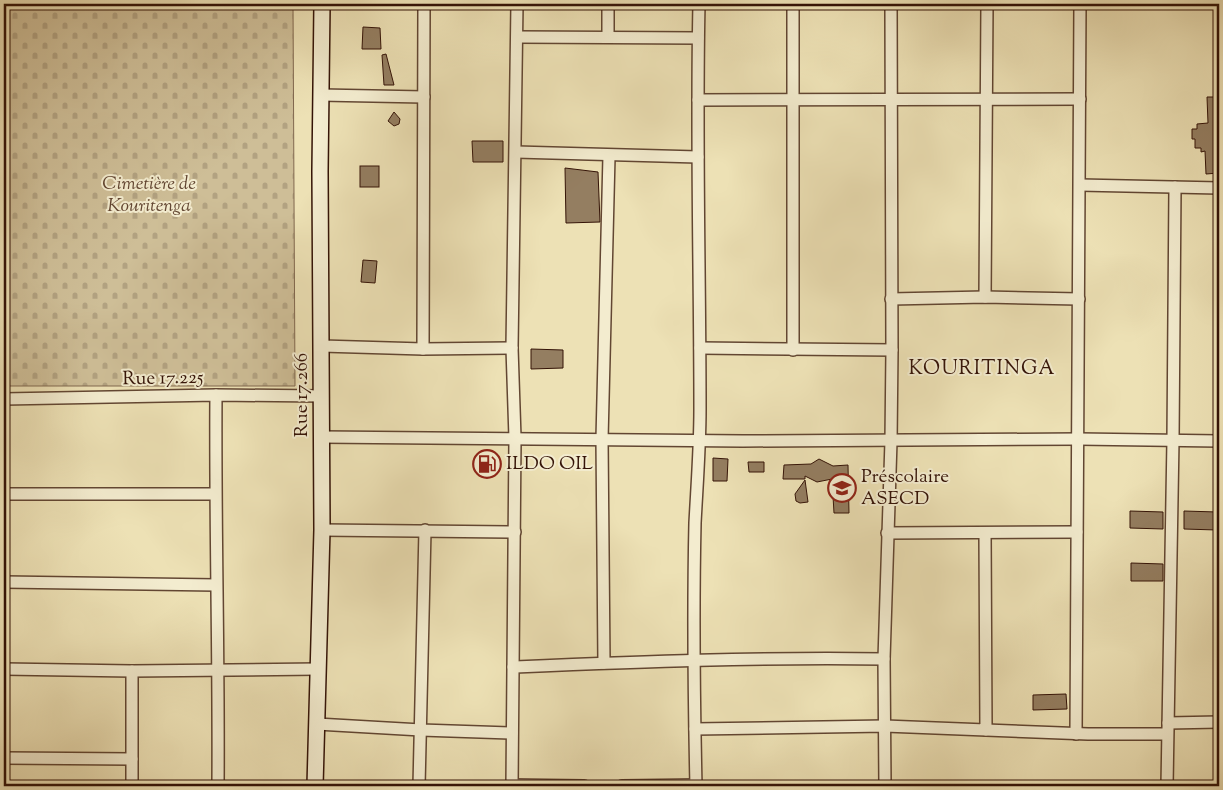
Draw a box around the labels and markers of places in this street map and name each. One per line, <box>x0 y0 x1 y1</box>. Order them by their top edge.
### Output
fuel station icon: ILDO OIL <box>472 449 502 479</box>
place label: ILDO OIL <box>506 451 593 478</box>
place label: Préscolaire ASECD <box>861 464 949 513</box>
school or university icon: Préscolaire ASECD <box>827 473 857 503</box>

